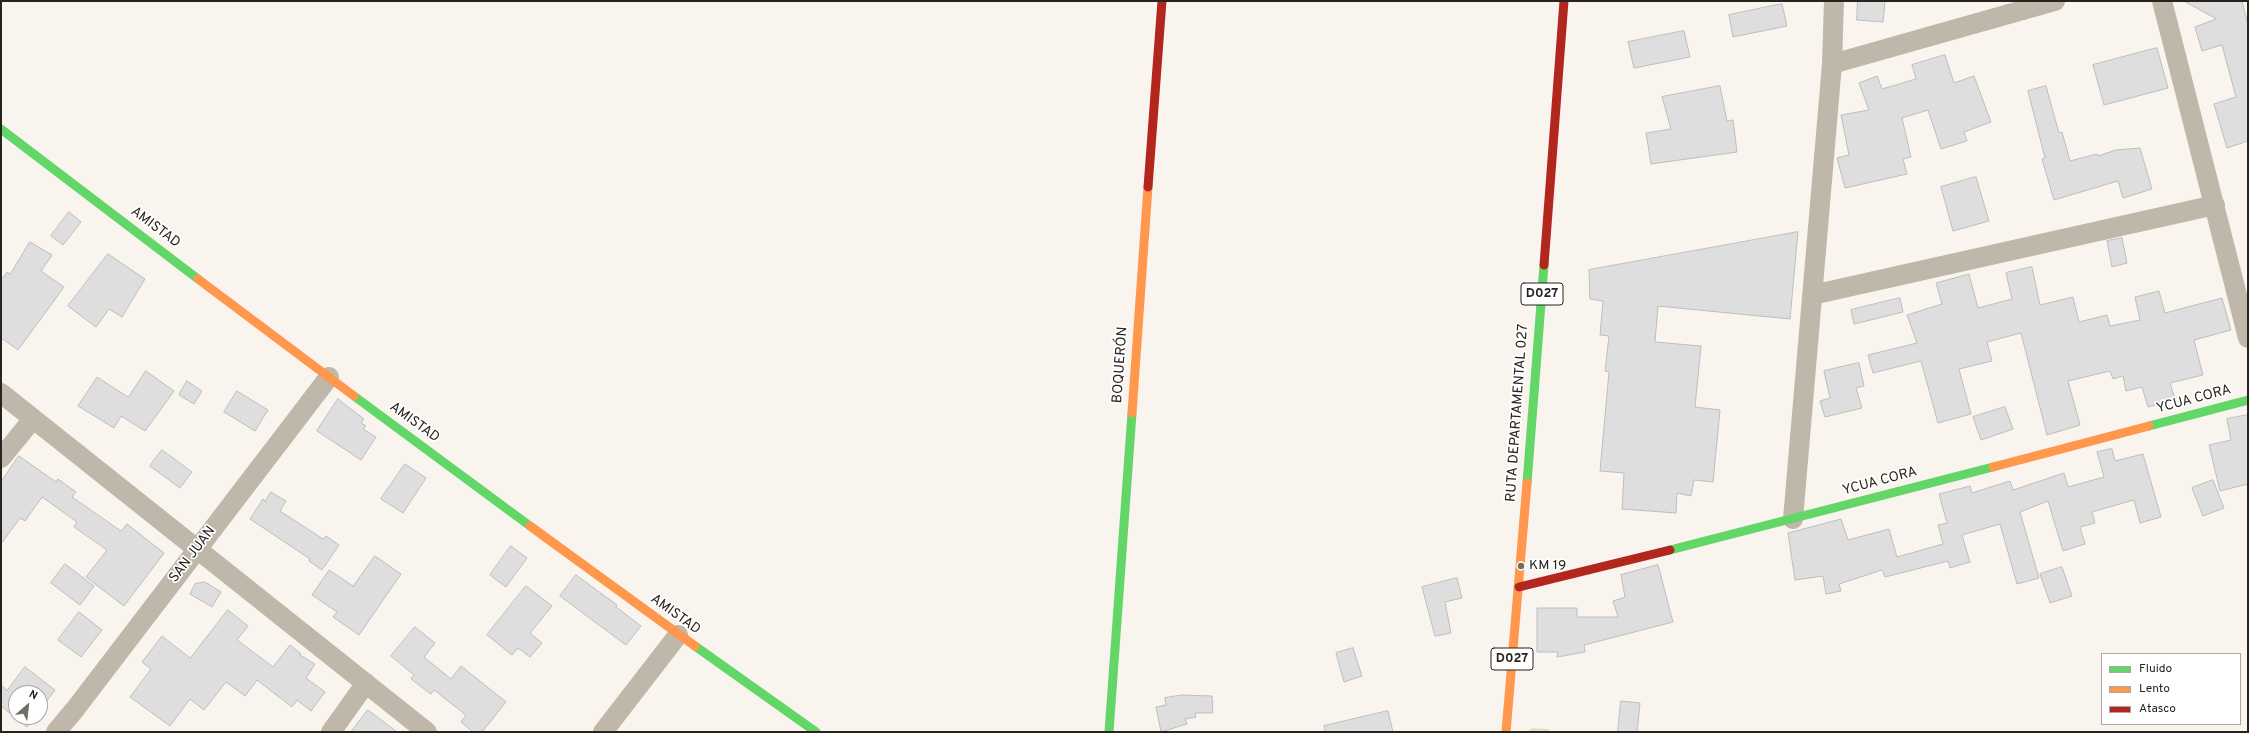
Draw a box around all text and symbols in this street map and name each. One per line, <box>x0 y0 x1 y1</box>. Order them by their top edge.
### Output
street label: AMISTAD <box>127 204 183 252</box>
road number: D027 <box>1521 283 1563 305</box>
street label: RUTA DEPARTAMENTAL 027 <box>1503 323 1533 503</box>
street label: BOQUERÓN <box>1110 326 1132 404</box>
street label: YCUA CORA <box>2155 382 2233 418</box>
street label: AMISTAD <box>386 399 442 447</box>
street label: YCUA CORA <box>1841 464 1919 500</box>
street label: SAN JUAN <box>166 523 220 587</box>
place label: KM 19 <box>1529 558 1566 574</box>
marker: KM 19 <box>1516 561 1526 571</box>
street label: AMISTAD <box>647 591 703 639</box>
road number: D027 <box>1491 648 1533 670</box>
legend <box>2101 653 2241 725</box>
text: Fluido <box>2139 661 2172 677</box>
text: Lento <box>2139 681 2170 697</box>
north arrow <box>8 685 48 725</box>
text: N <box>26 687 40 703</box>
text: Atasco <box>2139 701 2176 717</box>

